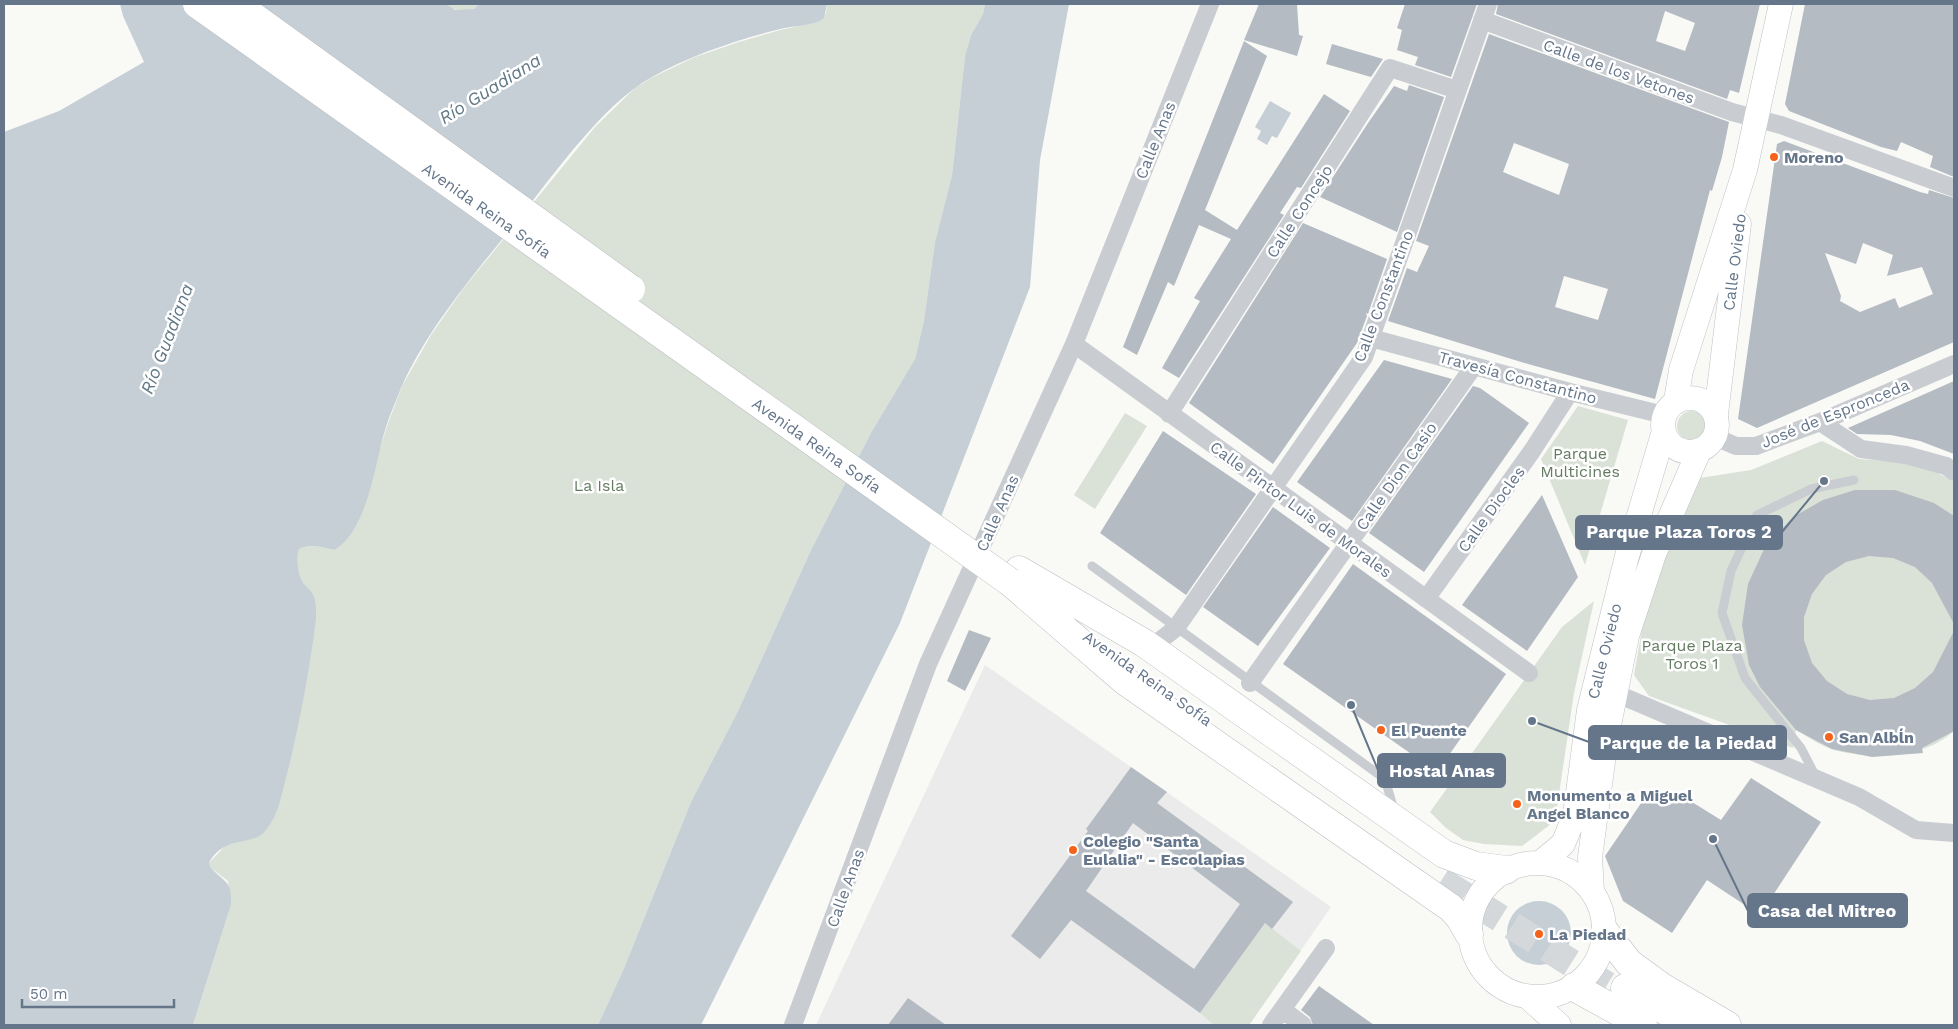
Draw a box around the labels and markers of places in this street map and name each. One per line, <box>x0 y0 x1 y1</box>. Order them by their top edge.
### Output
place label: Moreno <box>1784 148 1844 167</box>
marker: Moreno <box>1768 151 1780 163</box>
callout: Parque Plaza Toros 2 <box>1576 516 1782 549</box>
place label: El Puente <box>1391 721 1467 740</box>
marker: El Puente <box>1375 724 1387 736</box>
callout: Parque de la Piedad <box>1589 726 1786 759</box>
place label: San Albĺn <box>1839 728 1914 747</box>
marker: San Albĺn <box>1823 731 1835 743</box>
callout: Hostal Anas <box>1378 754 1505 787</box>
place label: Monumento a Miguel Angel Blanco <box>1527 786 1693 823</box>
marker: Monumento a Miguel Angel Blanco <box>1511 798 1523 810</box>
place label: Colegio "Santa Eulalia" - Escolapias <box>1083 832 1245 869</box>
marker: Colegio "Santa Eulalia" - Escolapias <box>1067 844 1079 856</box>
callout: Casa del Mitreo <box>1748 894 1907 927</box>
place label: La Piedad <box>1549 925 1626 944</box>
marker: La Piedad <box>1533 928 1545 940</box>

